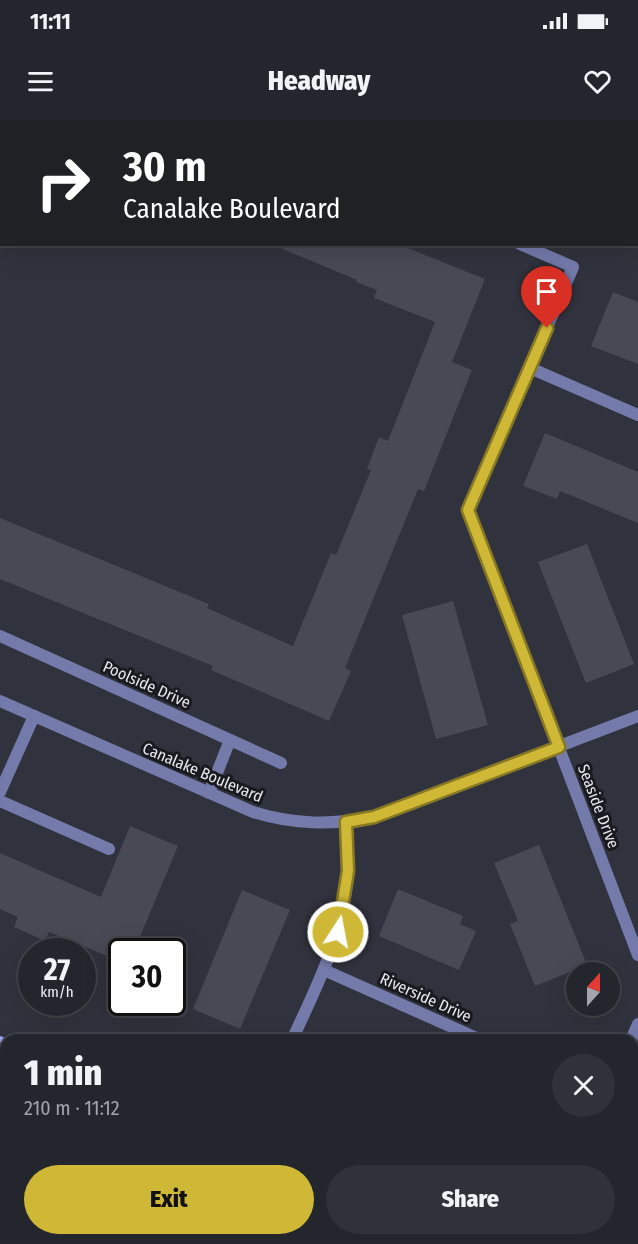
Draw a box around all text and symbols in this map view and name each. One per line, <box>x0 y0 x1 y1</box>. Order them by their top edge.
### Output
text: 11:11 <box>30 8 71 35</box>
icon: menu <box>24 65 57 98</box>
text: Headway <box>268 65 370 97</box>
icon: heart <box>581 65 614 98</box>
text: 30 m <box>123 142 207 192</box>
icon: right <box>24 144 102 222</box>
text: Canalake Boulevard <box>123 193 340 225</box>
pin <box>521 266 572 328</box>
icon: arrive <box>530 275 563 308</box>
street label: Poolside Drive <box>100 657 194 712</box>
street label: Canalake Boulevard <box>140 739 266 806</box>
street label: Seaside Drive <box>574 762 623 851</box>
position arrow <box>306 900 370 964</box>
speed limit sign: 30 <box>108 938 186 1016</box>
text: 27 <box>44 952 70 988</box>
north arrow <box>566 962 620 1016</box>
map controls <box>566 962 620 1016</box>
street label: Riverside Drive <box>377 969 475 1026</box>
text: km/h <box>40 983 74 1001</box>
text: 1 min <box>24 1051 102 1095</box>
button: close <box>552 1054 615 1117</box>
text: 210 m · 11:12 <box>24 1096 120 1120</box>
button: Exit <box>24 1165 314 1234</box>
button: Share <box>326 1165 615 1234</box>

